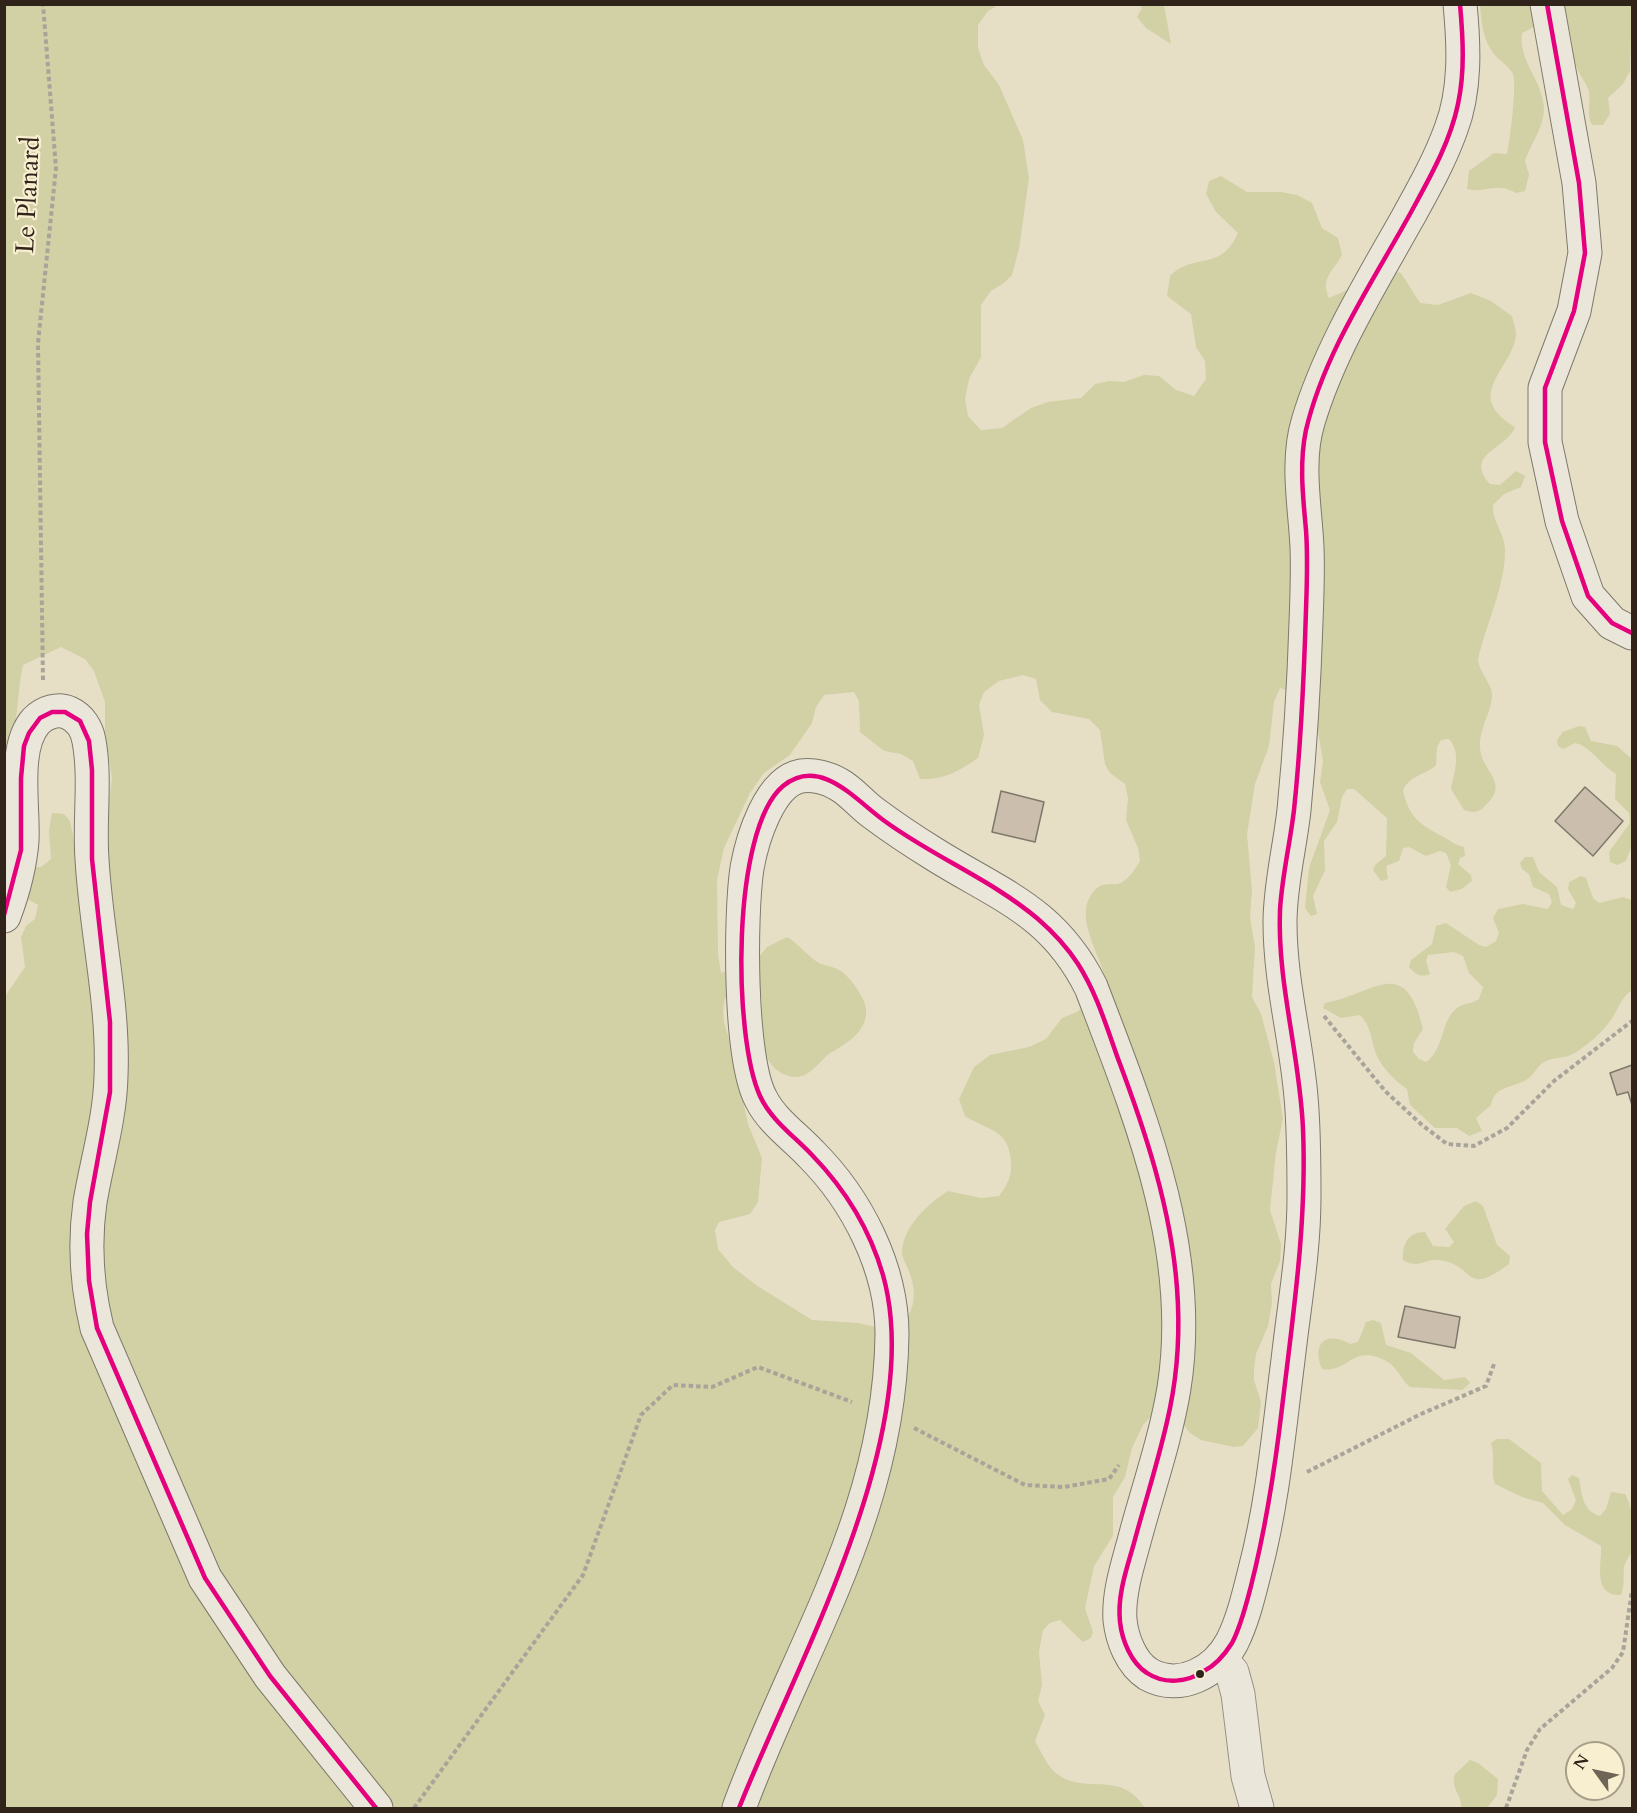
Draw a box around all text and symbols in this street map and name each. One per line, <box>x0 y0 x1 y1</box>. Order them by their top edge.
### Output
street label: Le Planard <box>11 136 49 254</box>
unlabelled marker <box>1194 1668 1206 1680</box>
north arrow <box>1565 1741 1625 1801</box>
text: N <box>1569 1750 1595 1774</box>

